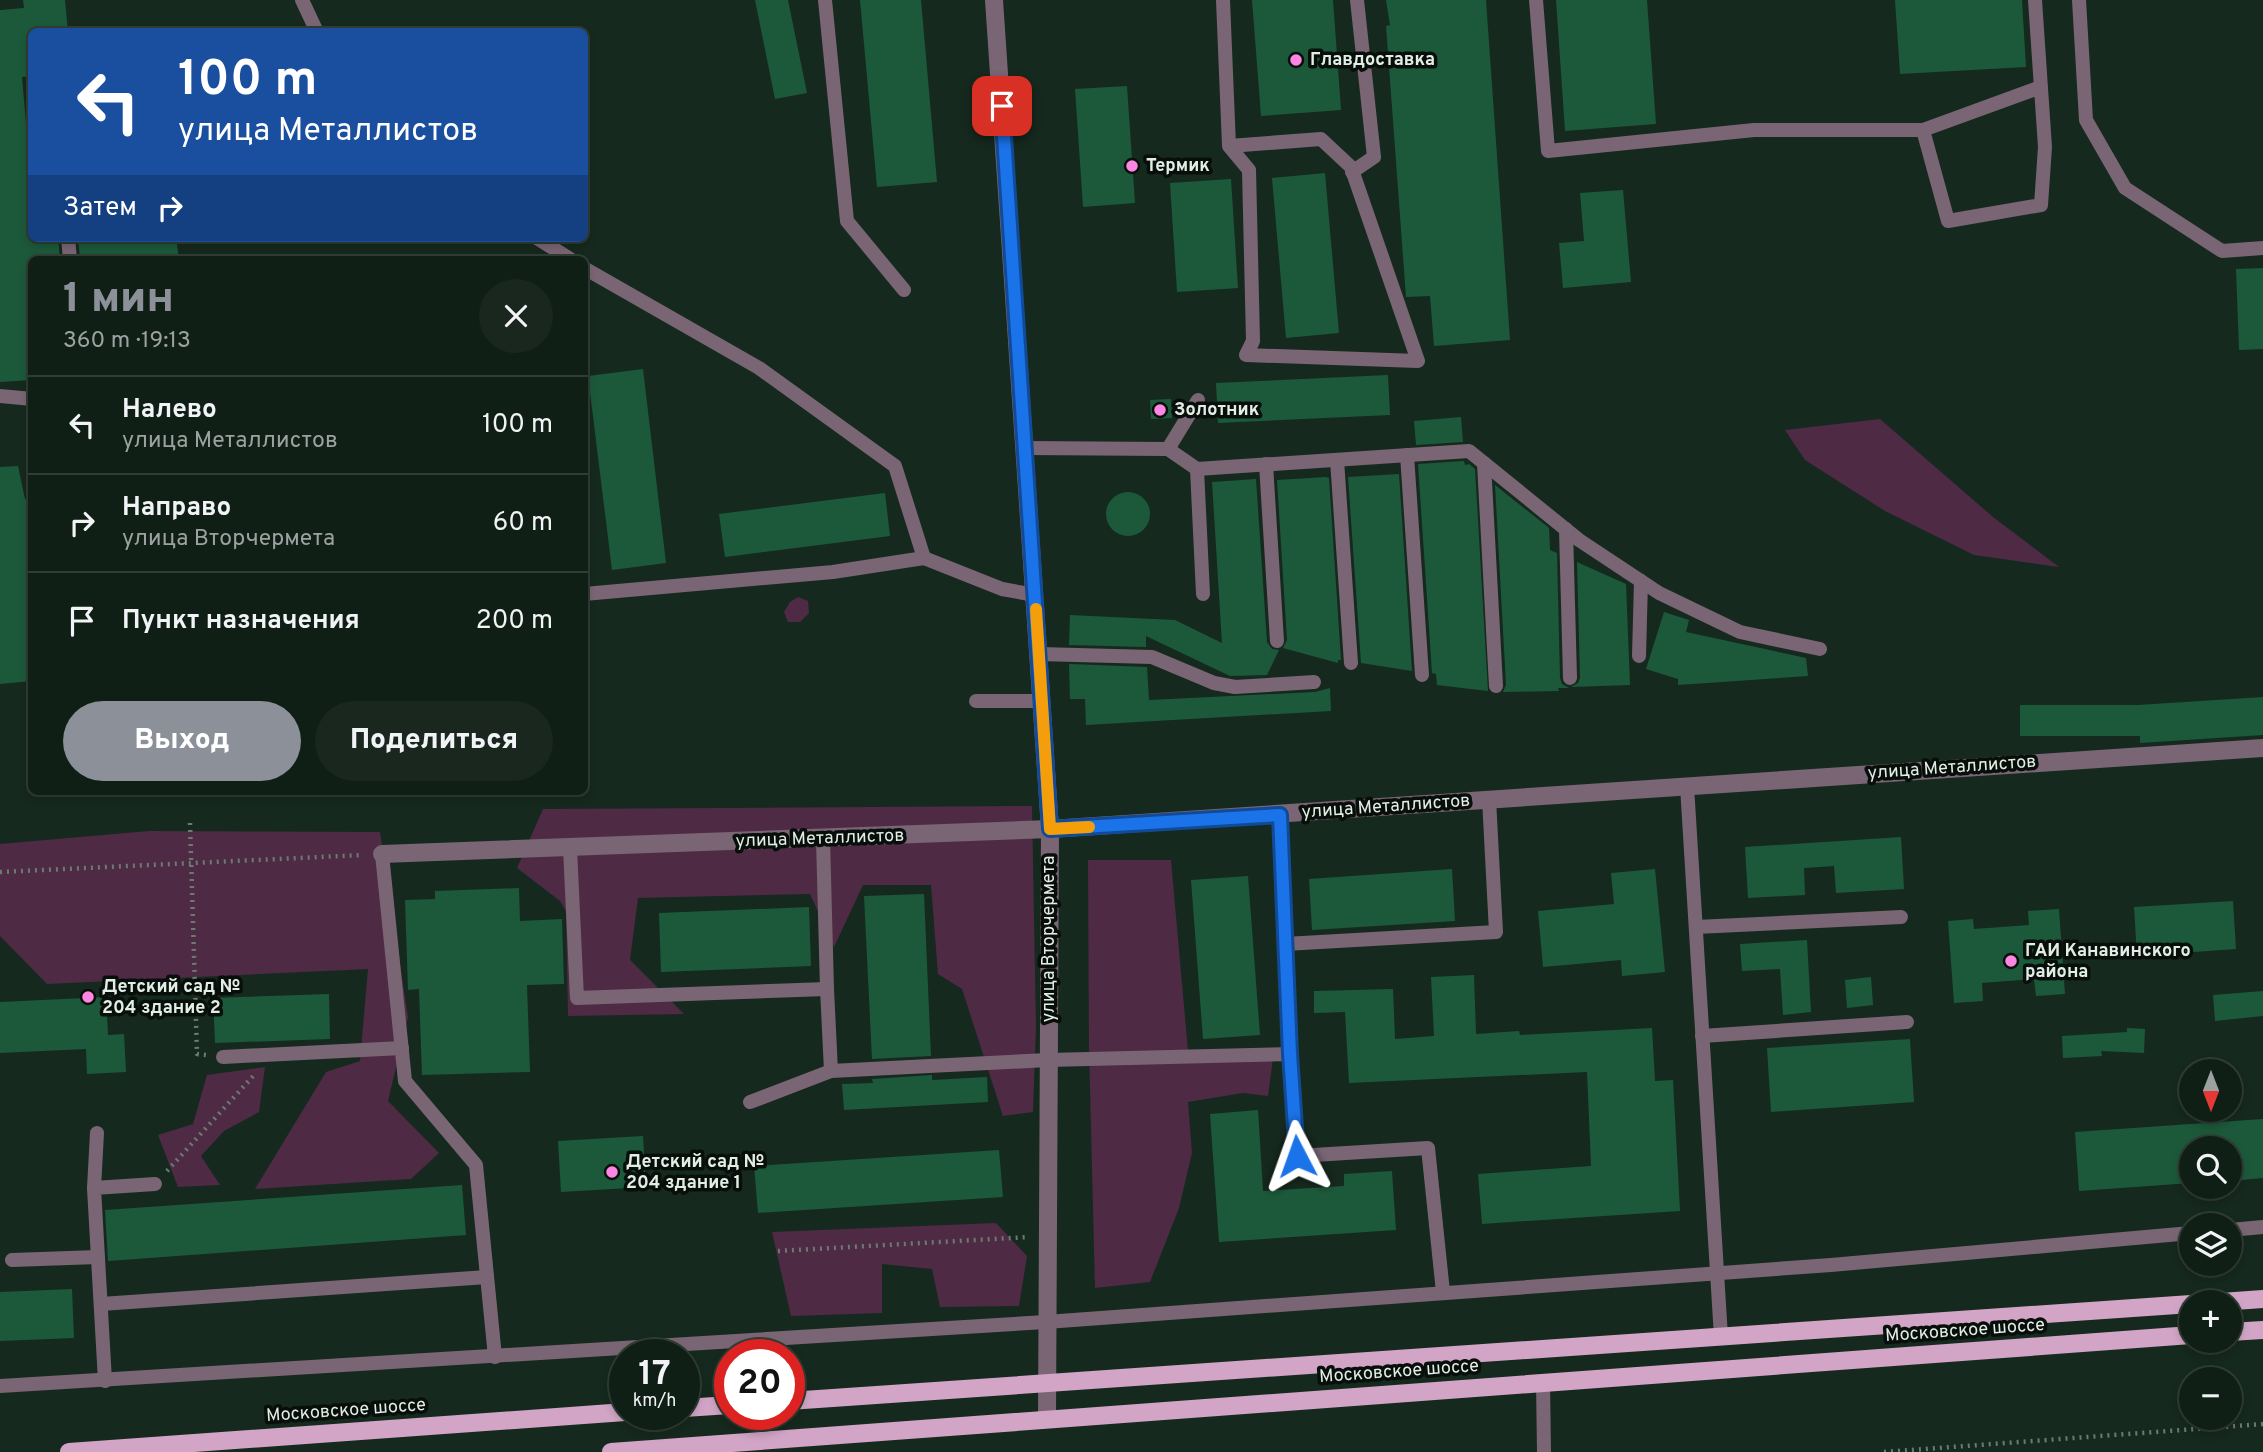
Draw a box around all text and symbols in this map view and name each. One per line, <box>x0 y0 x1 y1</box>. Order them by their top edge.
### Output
place label: Главдоставка <box>1310 49 1435 72</box>
text: 100 m <box>178 51 317 113</box>
marker: Главдоставка <box>1288 52 1304 68</box>
icon: left <box>63 56 154 147</box>
pin <box>972 76 1032 136</box>
icon: arrive <box>983 87 1021 125</box>
text: улица Металлистов <box>178 112 478 152</box>
place label: Термик <box>1146 155 1210 178</box>
marker: Термик <box>1124 158 1140 174</box>
icon: right <box>151 189 189 227</box>
text: Затем <box>63 192 137 225</box>
text: 1 мин <box>63 274 174 327</box>
button: close <box>479 279 553 353</box>
text: 360 m · 19:13 <box>63 327 191 356</box>
text: Налево <box>122 394 217 427</box>
place label: Золотник <box>1174 399 1260 422</box>
marker: Золотник <box>1152 402 1168 418</box>
icon: left <box>63 406 101 444</box>
text: 100 m <box>482 409 553 442</box>
text: улица Металлистов <box>122 427 338 456</box>
text: Направо <box>122 492 231 525</box>
icon: right <box>63 504 101 542</box>
text: 60 m <box>493 507 553 540</box>
text: улица Вторчермета <box>122 525 335 554</box>
icon: arrive <box>63 602 101 640</box>
text: Пункт назначения <box>122 605 360 638</box>
text: 200 m <box>476 605 553 638</box>
button: Выход <box>63 701 301 781</box>
button: Поделиться <box>315 701 553 781</box>
street label: улица Металлистов <box>1867 751 2037 785</box>
street label: улица Металлистов <box>1301 790 1471 824</box>
street label: улица Металлистов <box>735 825 905 853</box>
street label: улица Вторчермета <box>1038 856 1061 1022</box>
place label: ГАИ Канавинского района <box>2025 940 2191 984</box>
marker: ГАИ Канавинского района <box>2003 953 2019 969</box>
place label: Детский сад № 204 здание 2 <box>102 976 240 1020</box>
marker: Детский сад № 204 здание 2 <box>80 989 96 1005</box>
north arrow <box>2179 1059 2242 1122</box>
map controls <box>2179 1059 2242 1430</box>
position arrow <box>1260 1119 1334 1193</box>
button: search <box>2179 1136 2242 1199</box>
place label: Детский сад № 204 здание 1 <box>626 1151 764 1195</box>
marker: Детский сад № 204 здание 1 <box>604 1164 620 1180</box>
button: layers <box>2179 1213 2242 1276</box>
button: + <box>2179 1290 2242 1353</box>
street label: Московское шоссе <box>1884 1314 2046 1348</box>
speed limit sign: 20 <box>714 1339 805 1430</box>
text: 17 <box>638 1353 671 1397</box>
street label: Московское шоссе <box>1318 1355 1480 1389</box>
button: − <box>2179 1367 2242 1430</box>
text: km/h <box>633 1390 676 1413</box>
street label: Московское шоссе <box>265 1394 427 1428</box>

